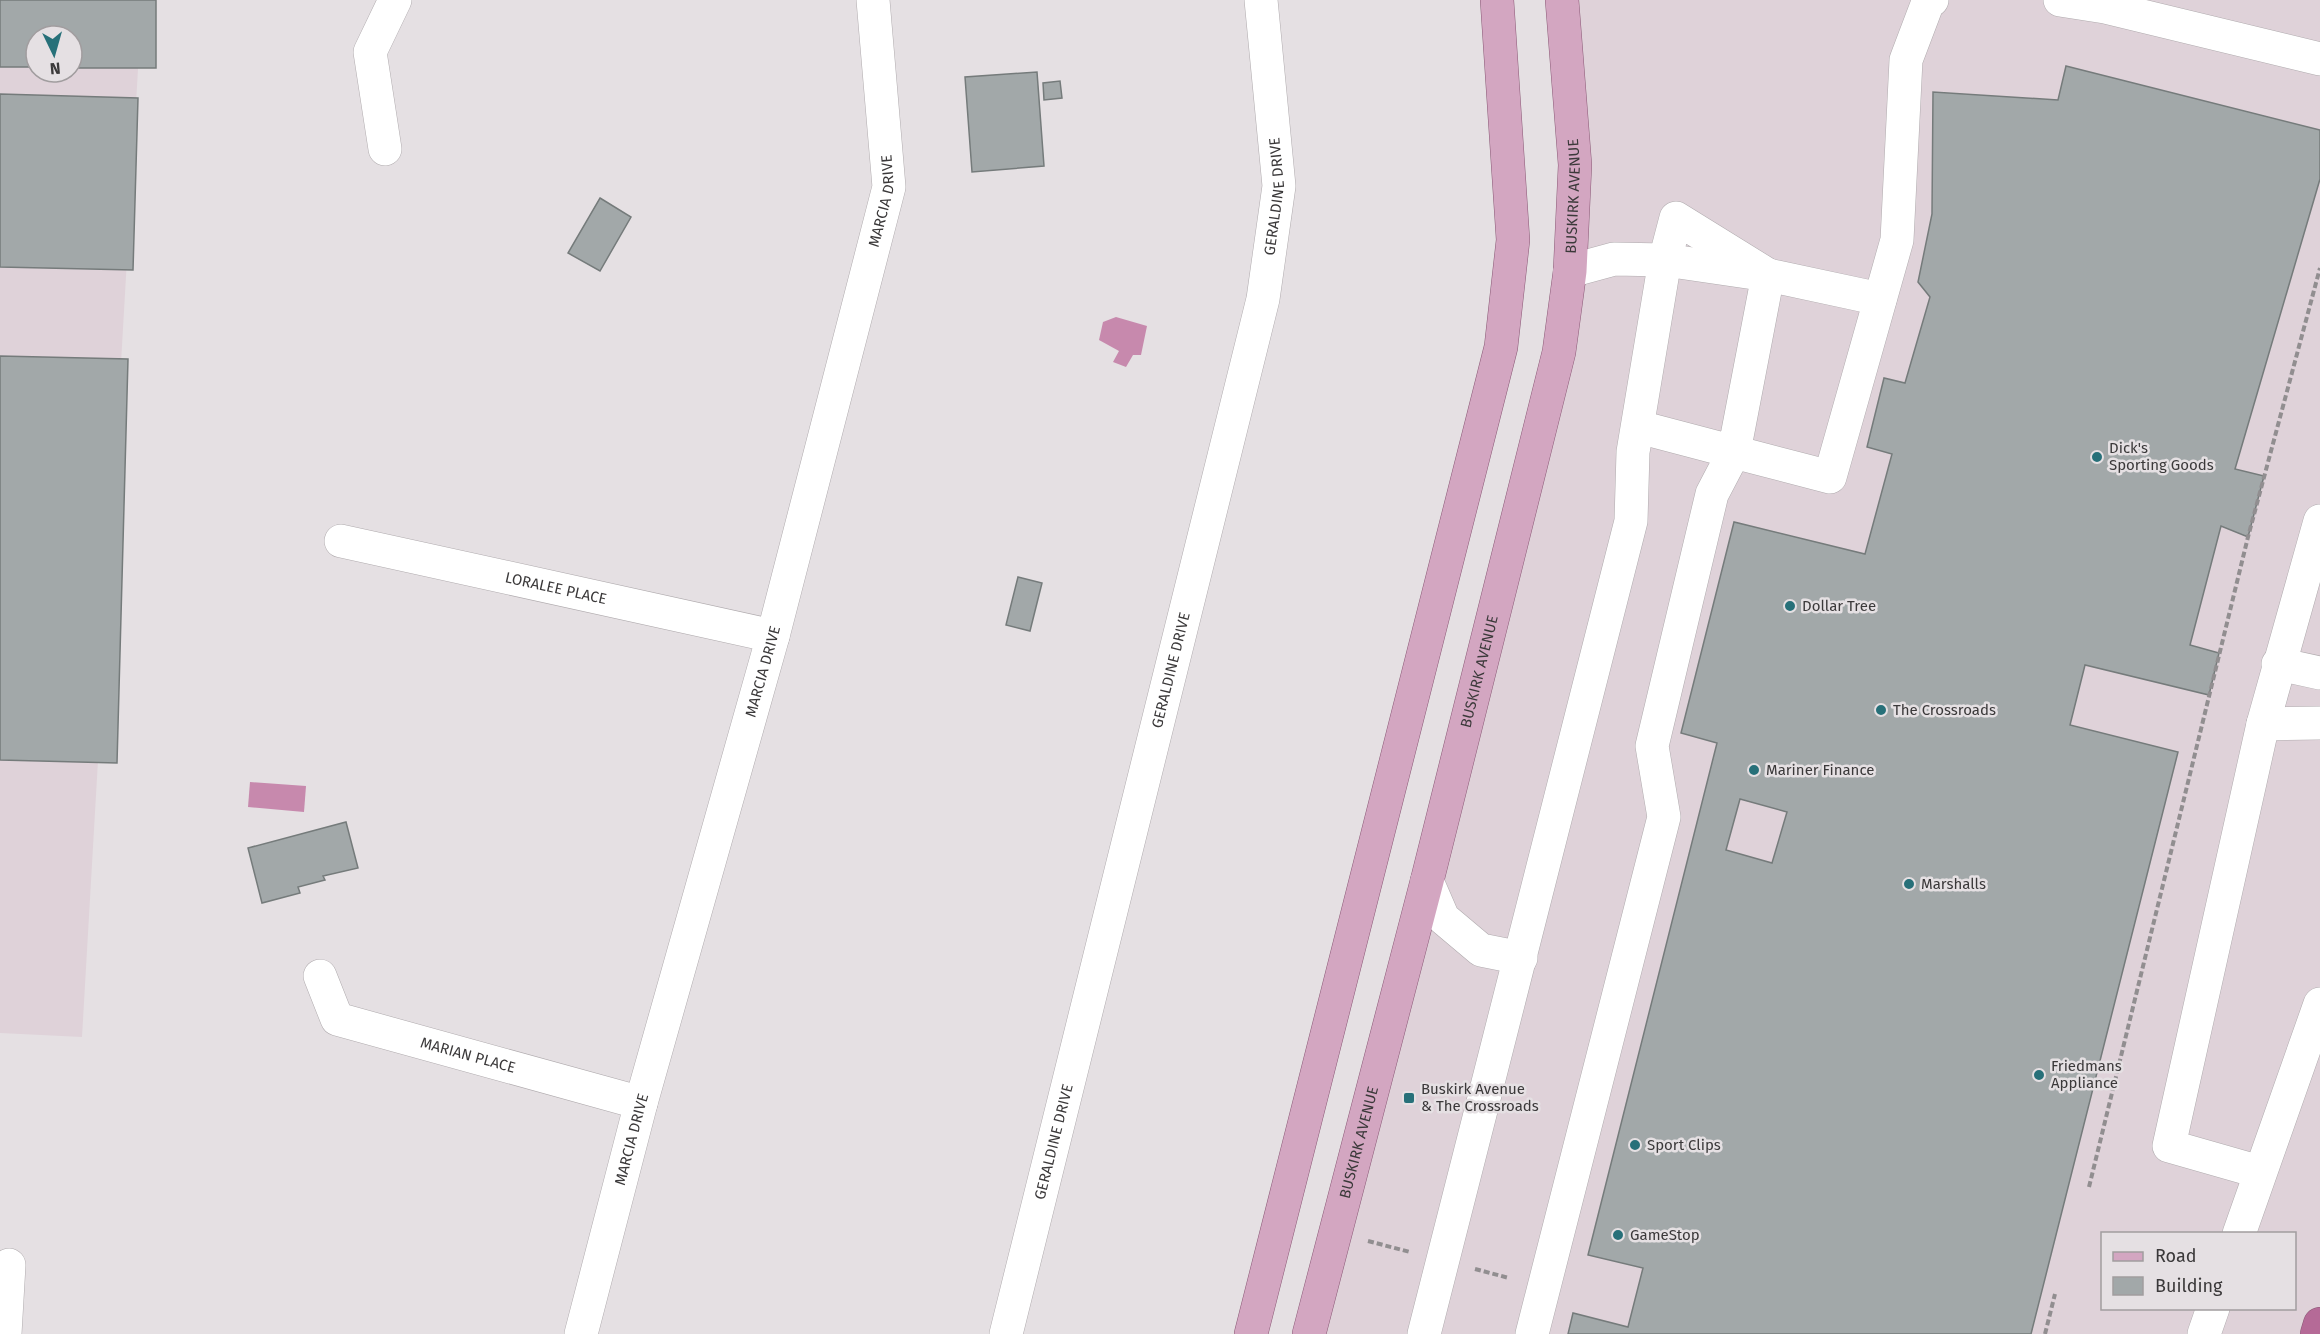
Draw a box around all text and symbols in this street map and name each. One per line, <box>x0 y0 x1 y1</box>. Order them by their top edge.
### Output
north arrow <box>24 24 84 84</box>
text: N <box>49 59 61 78</box>
street label: GERALDINE DRIVE <box>1260 137 1288 256</box>
street label: BUSKIRK AVENUE <box>1562 138 1584 254</box>
street label: MARCIA DRIVE <box>865 154 898 249</box>
place label: Dick's Sporting Goods <box>2109 439 2214 474</box>
marker: Dick's Sporting Goods <box>2090 450 2104 464</box>
street label: LORALEE PLACE <box>503 568 608 608</box>
place label: Dollar Tree <box>1802 597 1876 615</box>
marker: Dollar Tree <box>1783 599 1797 613</box>
street label: GERALDINE DRIVE <box>1148 610 1194 730</box>
street label: BUSKIRK AVENUE <box>1457 613 1502 730</box>
street label: MARCIA DRIVE <box>741 624 784 719</box>
place label: The Crossroads <box>1893 701 1996 719</box>
marker: The Crossroads <box>1874 703 1888 717</box>
place label: Mariner Finance <box>1766 761 1874 779</box>
marker: Mariner Finance <box>1747 763 1761 777</box>
place label: Marshalls <box>1921 875 1986 893</box>
marker: Marshalls <box>1902 877 1916 891</box>
street label: MARIAN PLACE <box>418 1033 517 1077</box>
place label: Friedmans Appliance <box>2051 1057 2122 1092</box>
marker: Friedmans Appliance <box>2032 1068 2046 1082</box>
place label: Buskirk Avenue & The Crossroads <box>1421 1080 1539 1115</box>
street label: GERALDINE DRIVE <box>1031 1082 1077 1202</box>
street label: BUSKIRK AVENUE <box>1336 1084 1382 1200</box>
street label: MARCIA DRIVE <box>611 1091 652 1187</box>
marker: Buskirk Avenue & The Crossroads <box>1402 1091 1416 1105</box>
place label: Sport Clips <box>1647 1136 1721 1154</box>
marker: Sport Clips <box>1628 1138 1642 1152</box>
place label: GameStop <box>1630 1226 1700 1244</box>
marker: GameStop <box>1611 1228 1625 1242</box>
legend <box>2101 1232 2296 1310</box>
text: Road <box>2155 1245 2197 1267</box>
text: Building <box>2155 1275 2223 1297</box>

